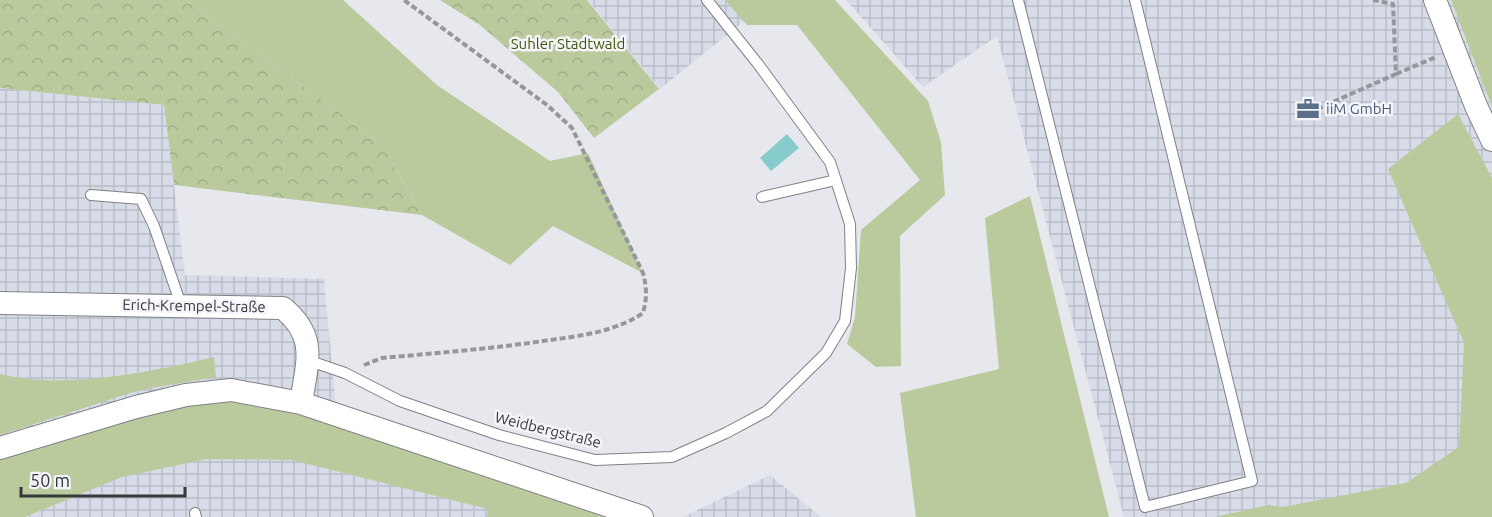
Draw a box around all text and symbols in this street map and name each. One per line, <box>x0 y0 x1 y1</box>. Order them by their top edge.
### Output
park label: Suhler Stadtwald <box>511 35 625 52</box>
office icon: iiM GmbH <box>1295 96 1321 122</box>
place label: iiM GmbH <box>1326 100 1392 117</box>
street label: Erich-Krempel-Straße <box>122 296 266 315</box>
street label: Weidbergstraße <box>493 408 603 451</box>
scale bar <box>21 460 184 498</box>
text: 50 m <box>30 470 70 490</box>

